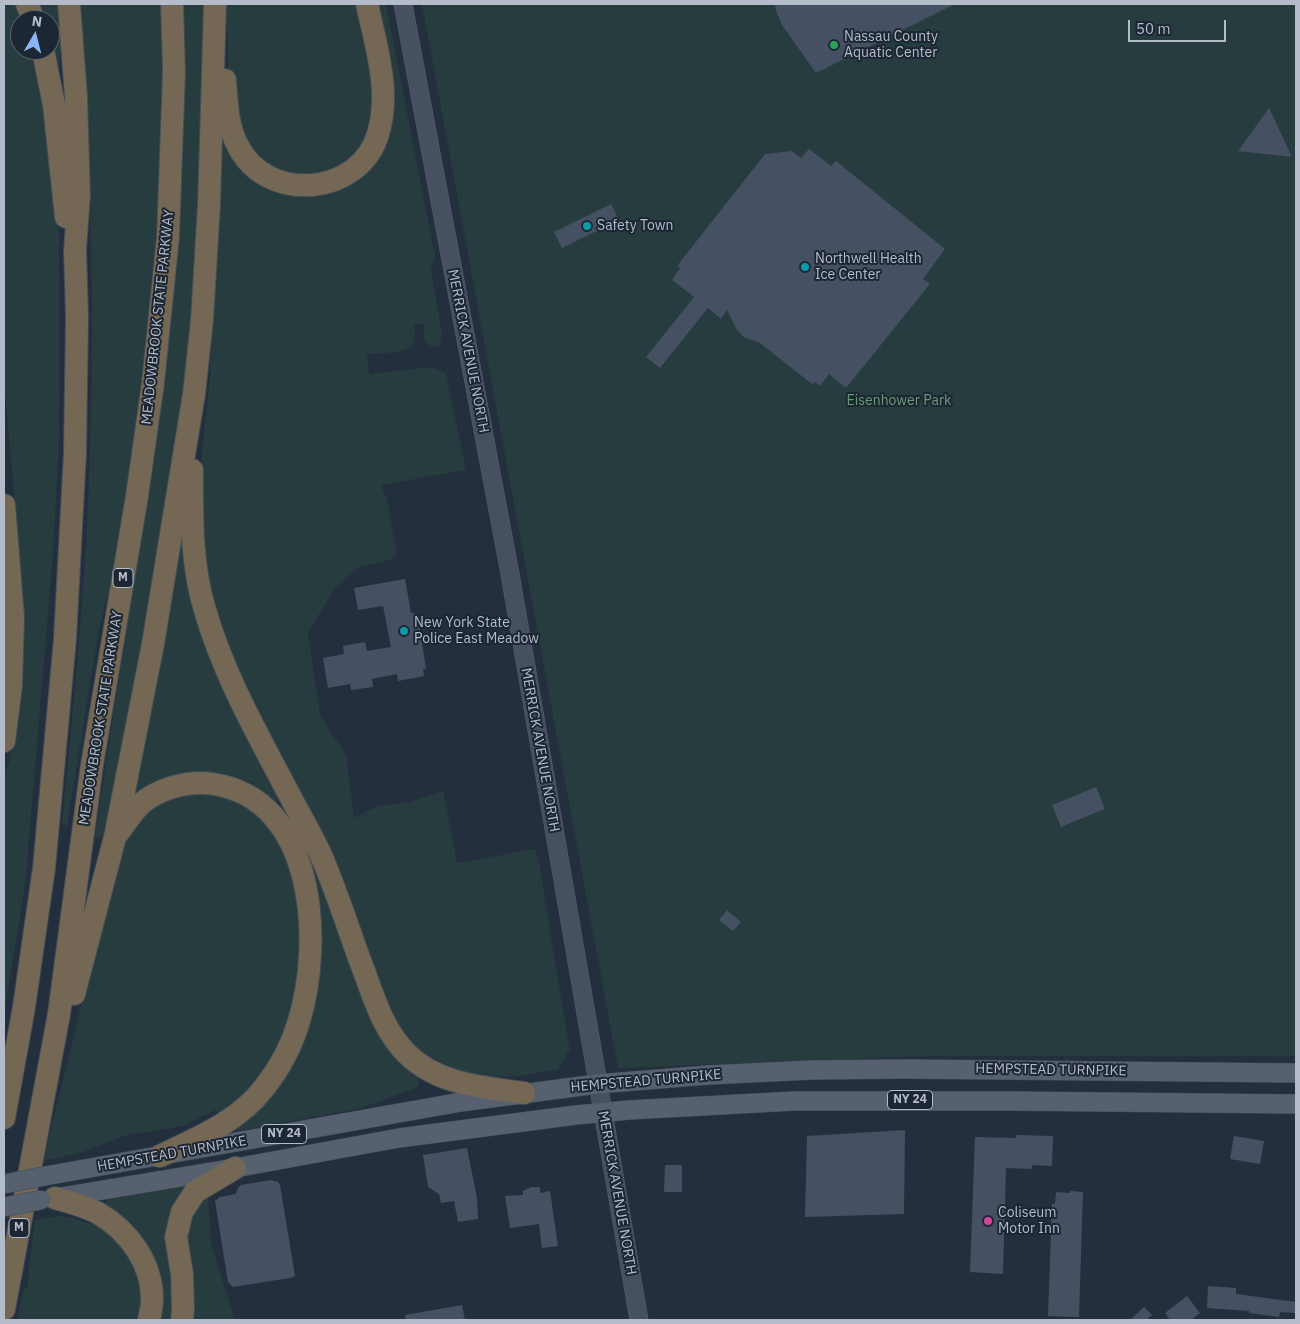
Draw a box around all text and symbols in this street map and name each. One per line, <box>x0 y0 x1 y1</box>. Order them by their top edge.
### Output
north arrow <box>10 10 60 60</box>
scale bar <box>1130 10 1228 42</box>
text: N <box>31 12 43 31</box>
text: 50 m <box>1136 19 1171 38</box>
place label: Nassau County Aquatic Center <box>844 29 938 62</box>
marker: Nassau County Aquatic Center <box>828 39 840 51</box>
street label: MEADOWBROOK STATE PARKWAY <box>138 209 178 425</box>
place label: Safety Town <box>597 218 674 234</box>
marker: Safety Town <box>581 220 593 232</box>
place label: Northwell Health Ice Center <box>815 251 922 284</box>
marker: Northwell Health Ice Center <box>799 261 811 273</box>
street label: MERRICK AVENUE NORTH <box>444 268 492 434</box>
park label: Eisenhower Park <box>847 393 951 409</box>
road number: M <box>113 568 133 588</box>
street label: MEADOWBROOK STATE PARKWAY <box>76 610 126 826</box>
place label: New York State Police East Meadow <box>414 615 539 648</box>
marker: New York State Police East Meadow <box>398 625 410 637</box>
street label: MERRICK AVENUE NORTH <box>517 667 563 833</box>
street label: HEMPSTEAD TURNPIKE <box>975 1060 1127 1080</box>
street label: HEMPSTEAD TURNPIKE <box>570 1066 722 1096</box>
road number: NY 24 <box>888 1090 932 1110</box>
street label: MERRICK AVENUE NORTH <box>594 1110 640 1276</box>
road number: NY 24 <box>262 1124 306 1144</box>
street label: HEMPSTEAD TURNPIKE <box>96 1133 248 1175</box>
place label: Coliseum Motor Inn <box>998 1205 1060 1238</box>
marker: Coliseum Motor Inn <box>982 1215 994 1227</box>
road number: M <box>9 1218 29 1238</box>

